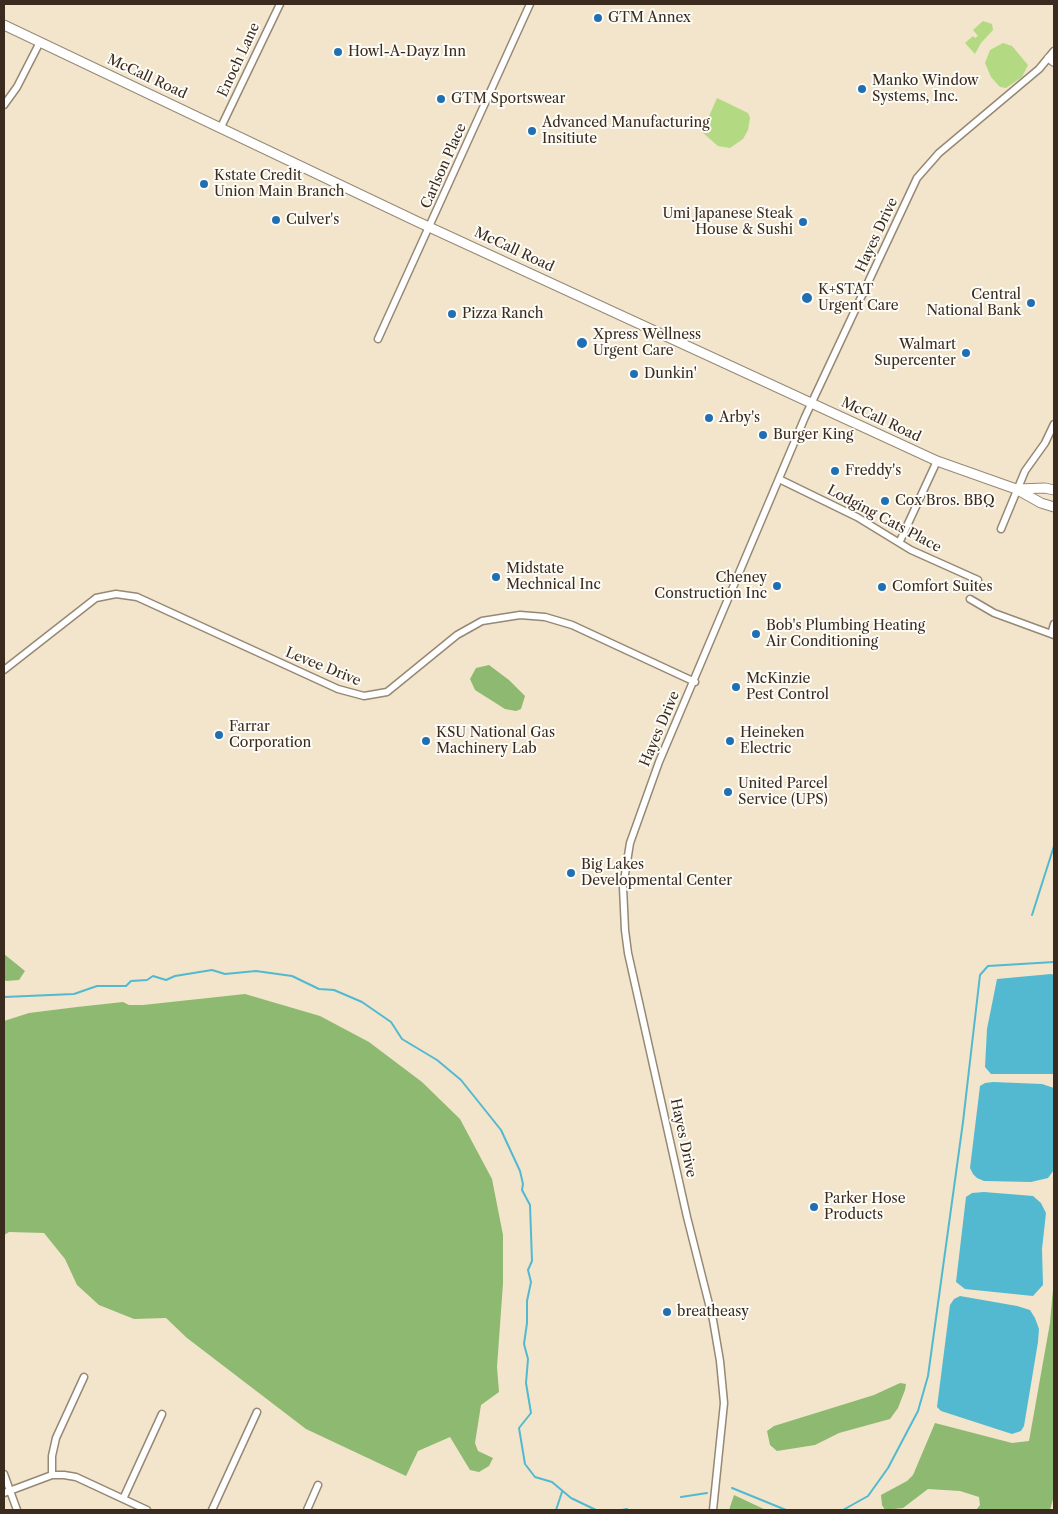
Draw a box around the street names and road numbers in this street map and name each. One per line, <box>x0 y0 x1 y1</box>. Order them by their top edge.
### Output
street label: Enoch Lane <box>214 20 264 100</box>
street label: McCall Road <box>104 51 190 103</box>
street label: Carlson Place <box>418 121 470 211</box>
street label: Hayes Drive <box>852 195 902 275</box>
street label: McCall Road <box>471 224 557 276</box>
street label: McCall Road <box>838 394 924 446</box>
street label: Lodging Cats Place <box>824 482 944 556</box>
street label: Levee Drive <box>283 644 363 690</box>
street label: Hayes Drive <box>637 689 683 769</box>
street label: Hayes Drive <box>666 1097 700 1179</box>

